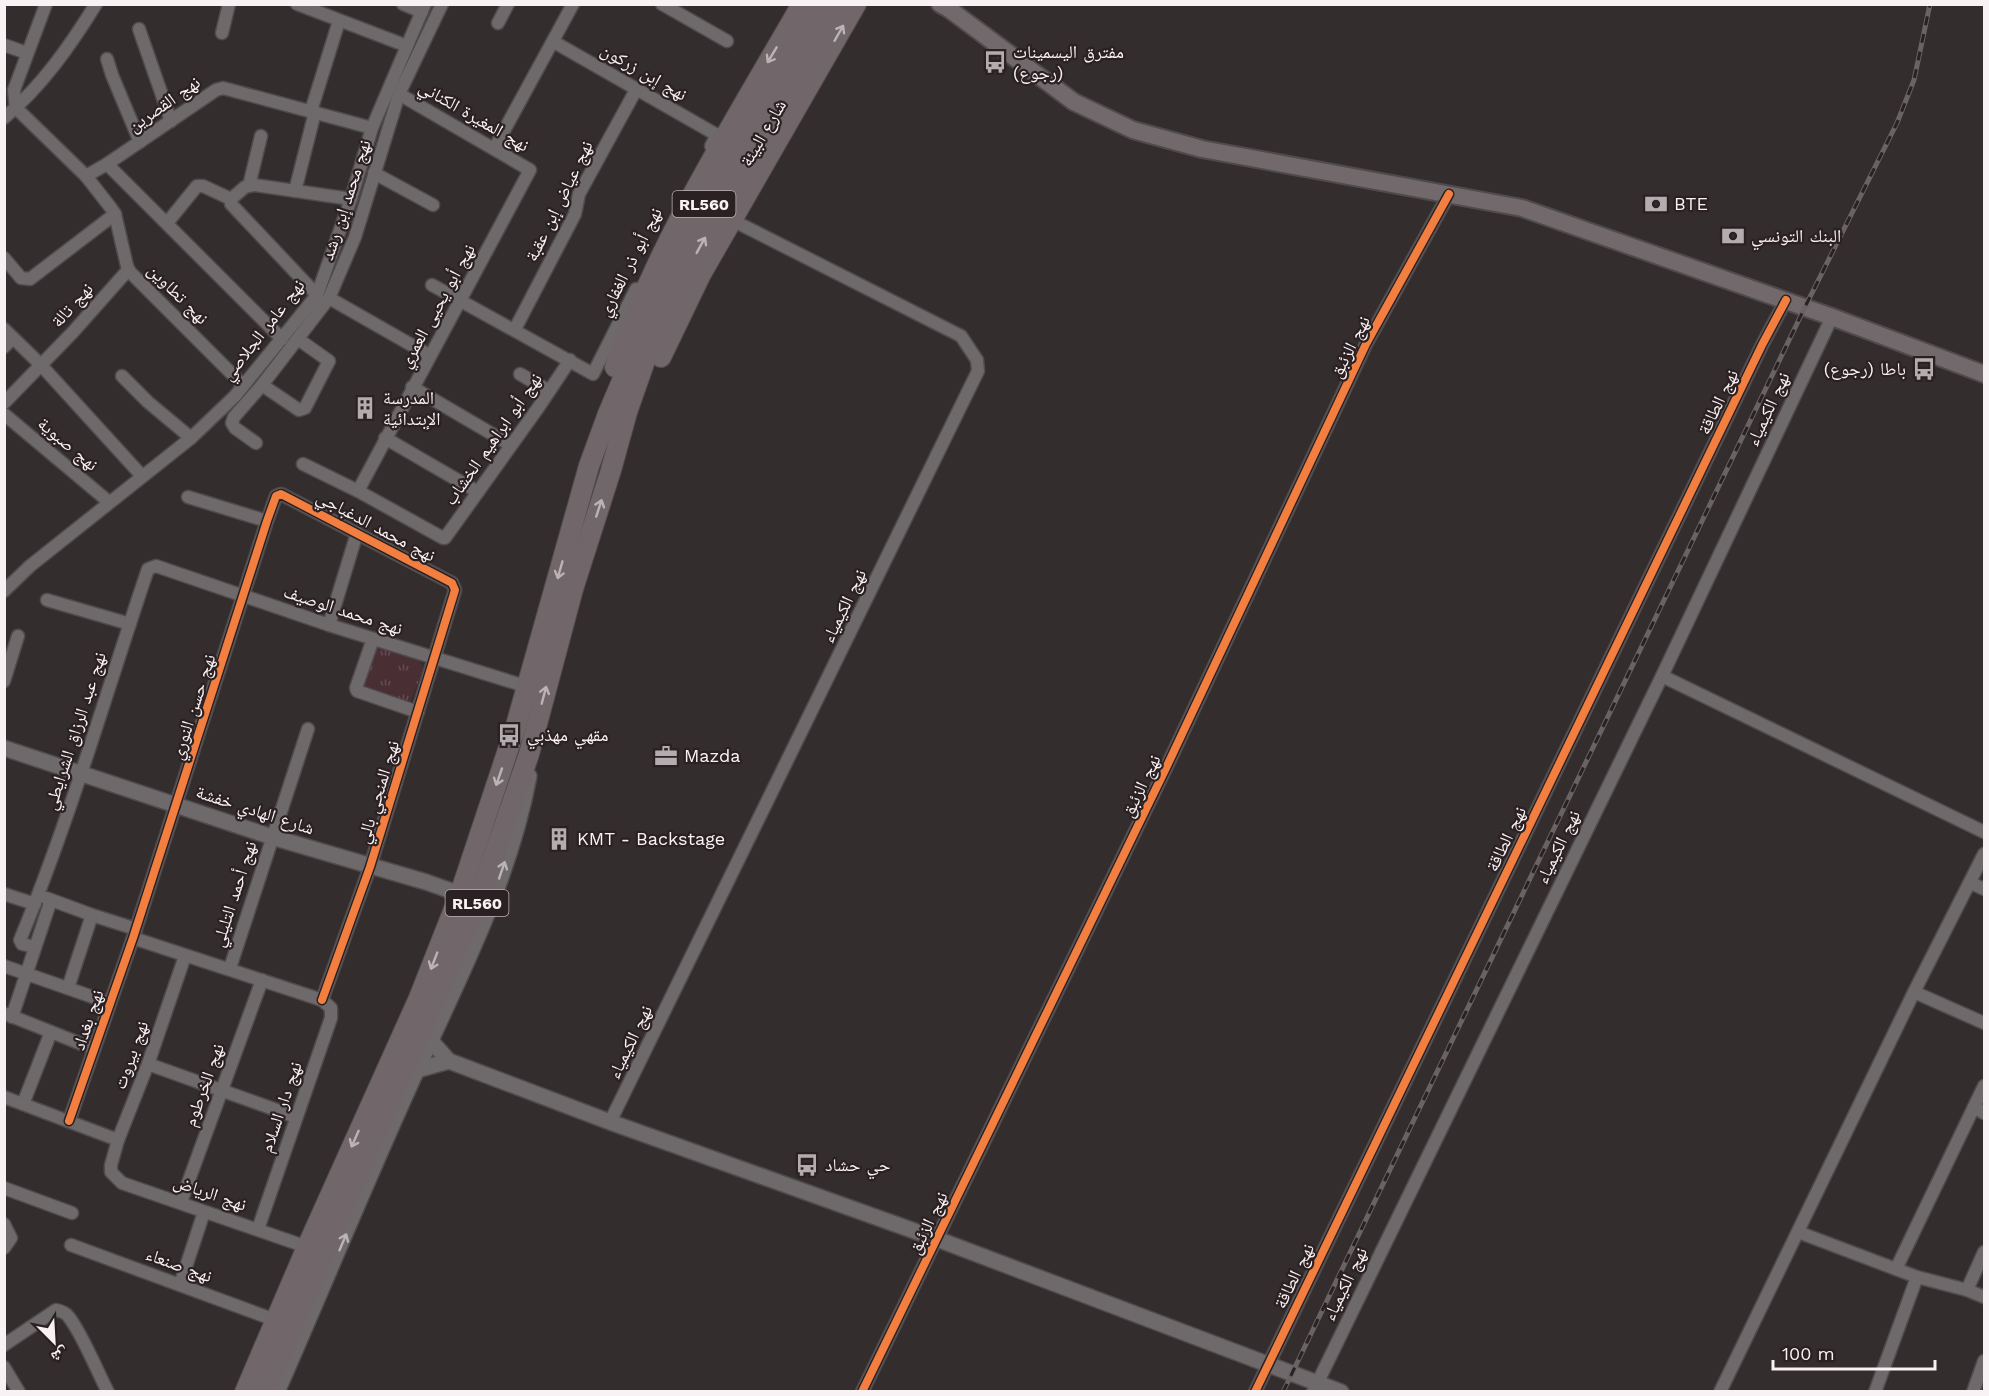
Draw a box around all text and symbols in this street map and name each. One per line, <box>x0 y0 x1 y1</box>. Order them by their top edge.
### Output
one-way arrow <box>834 25 846 42</box>
street label: نهج إبن زركون <box>596 38 691 106</box>
place label: مفترق اليسمينات (رجوع) <box>1013 41 1124 84</box>
one-way arrow <box>766 46 778 63</box>
bus stop icon: مفترق اليسمينات (رجوع) <box>982 49 1008 75</box>
street label: نهج القصرين <box>124 71 205 138</box>
street label: نهج المغيرة الكناني <box>413 76 533 160</box>
street label: شارع البيئة <box>735 96 791 170</box>
street label: نهج محمد إبن رشد <box>316 137 377 263</box>
street label: نهج عياض إبن عقبة <box>520 137 599 265</box>
road number: RL560 <box>672 191 736 217</box>
bank icon: BTE <box>1643 191 1669 217</box>
place label: BTE <box>1674 193 1708 214</box>
street label: نهج أبو ذر الغفاري <box>593 204 670 322</box>
bank icon: البنك التونسي <box>1720 223 1746 249</box>
place label: البنك التونسي <box>1751 225 1841 251</box>
one-way arrow <box>695 237 707 254</box>
street label: نهج أبو يحيى العمري <box>394 240 483 374</box>
street label: نهج تطاوين <box>142 259 213 330</box>
street label: نهج عامر الجلاصي <box>217 275 312 387</box>
street label: نهج تالة <box>46 278 99 333</box>
street label: نهج الزئبق <box>1325 312 1376 382</box>
bus stop icon: باطا (رجوع) <box>1911 356 1937 382</box>
place label: باطا (رجوع) <box>1824 358 1906 380</box>
street label: نهج الطاقة <box>1693 366 1744 439</box>
street label: نهج الكيمياء <box>1741 368 1796 450</box>
street label: نهج أبو ابراهيم الخشاب <box>439 369 548 510</box>
place label: المدرسة الإبتدائية <box>383 387 440 430</box>
building icon: المدرسة الإبتدائية <box>352 395 378 421</box>
street label: نهج صبوية <box>33 412 103 476</box>
street label: نهج محمد الدغباجي <box>311 485 439 570</box>
one-way arrow <box>594 499 605 518</box>
one-way arrow <box>553 560 565 579</box>
street label: نهج الكيمياء <box>817 566 872 647</box>
street label: نهج محمد الوصيف <box>280 580 405 641</box>
street label: نهج عبد الرزاق الشرايطي <box>39 649 114 814</box>
street label: نهج حسن النوري <box>166 651 224 764</box>
one-way arrow <box>539 686 551 705</box>
bus stop icon: مقهي مهذبي <box>496 722 522 748</box>
place label: مقهي مهذبي <box>527 724 608 750</box>
street label: نهج المنجي بالي <box>352 738 408 847</box>
office icon: Mazda <box>653 743 679 769</box>
place label: Mazda <box>684 745 740 766</box>
street label: نهج الزئبق <box>1116 751 1167 821</box>
one-way arrow <box>493 767 504 786</box>
street label: شارع الهادي خفشة <box>192 781 317 843</box>
street label: نهج الطاقة <box>1481 803 1532 876</box>
street label: نهج الكيمياء <box>1531 807 1586 888</box>
building icon: KMT - Backstage <box>546 826 572 852</box>
place label: KMT - Backstage <box>577 828 725 849</box>
street label: نهج أحمد التليلي <box>207 838 265 951</box>
one-way arrow <box>497 861 508 880</box>
road number: RL560 <box>446 890 508 916</box>
one-way arrow <box>427 951 438 970</box>
street label: نهج بغداد <box>67 987 110 1054</box>
street label: نهج الكيمياء <box>603 1002 658 1083</box>
street label: نهج بيروت <box>109 1018 154 1092</box>
street label: نهج الخرطوم <box>179 1041 230 1130</box>
street label: نهج دار السلام <box>255 1059 308 1156</box>
one-way arrow <box>349 1130 360 1148</box>
bus stop icon: حي حشاد <box>794 1152 820 1178</box>
place label: حي حشاد <box>825 1154 890 1180</box>
street label: نهج الرياض <box>170 1170 249 1217</box>
street label: نهج الزئبق <box>903 1188 954 1258</box>
one-way arrow <box>338 1233 349 1251</box>
street label: نهج الطاقة <box>1269 1240 1320 1313</box>
street label: نهج صنعاء <box>142 1243 215 1288</box>
street label: نهج الكيمياء <box>1318 1244 1373 1325</box>
north arrow <box>24 1312 84 1372</box>
scale bar <box>1773 1333 1935 1371</box>
text: ش <box>48 1343 72 1367</box>
text: 100 m <box>1782 1343 1835 1364</box>

